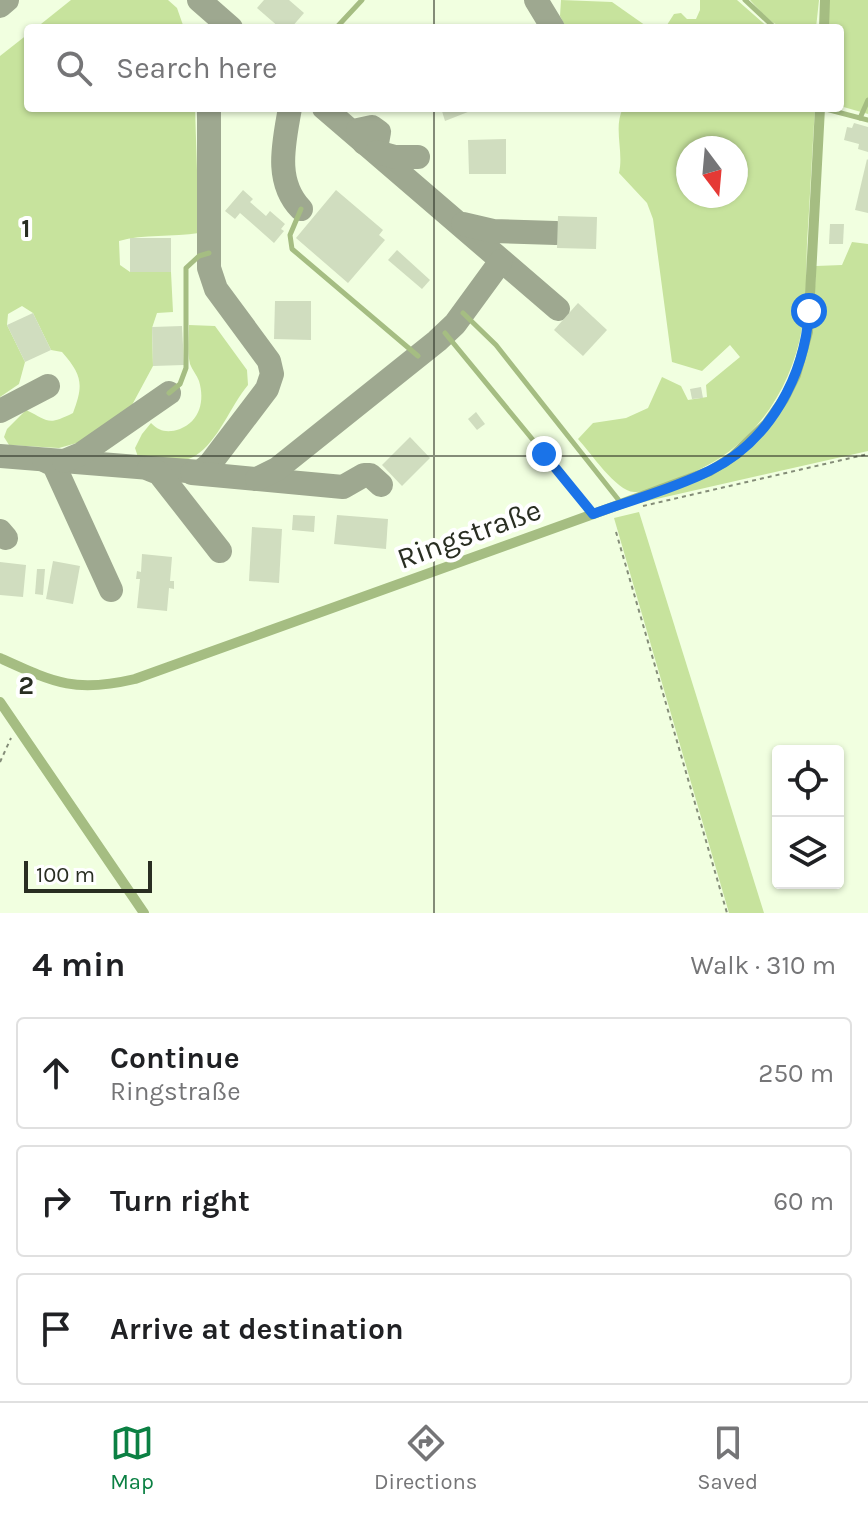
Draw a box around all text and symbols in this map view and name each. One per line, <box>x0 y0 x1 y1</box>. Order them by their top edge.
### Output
search box <box>24 24 844 112</box>
icon: search <box>52 46 96 90</box>
text: Search here <box>116 50 277 86</box>
north arrow <box>676 136 748 208</box>
text: 1 <box>21 213 31 244</box>
route start <box>791 293 827 329</box>
route end <box>526 436 562 472</box>
street label: Ringstraße <box>392 491 546 577</box>
text: 2 <box>18 670 34 701</box>
map controls <box>772 745 844 889</box>
button: locate <box>772 745 844 817</box>
button: layers <box>772 817 844 889</box>
scale bar <box>24 857 152 893</box>
text: 100 m <box>36 862 95 888</box>
text: 4 min <box>32 945 125 985</box>
text: Walk · 310 m <box>690 950 836 981</box>
text: Continue <box>110 1040 240 1076</box>
icon: ahead <box>34 1051 78 1095</box>
text: 250 m <box>758 1058 834 1089</box>
text: Ringstraße <box>110 1076 241 1107</box>
icon: right <box>34 1179 78 1223</box>
text: Turn right <box>110 1183 250 1219</box>
text: 60 m <box>773 1186 834 1217</box>
icon: arrive <box>34 1307 78 1351</box>
text: Arrive at destination <box>110 1311 404 1347</box>
tab: Map <box>110 1421 154 1495</box>
tab: Directions <box>374 1421 477 1495</box>
tab: Saved <box>697 1421 758 1495</box>

